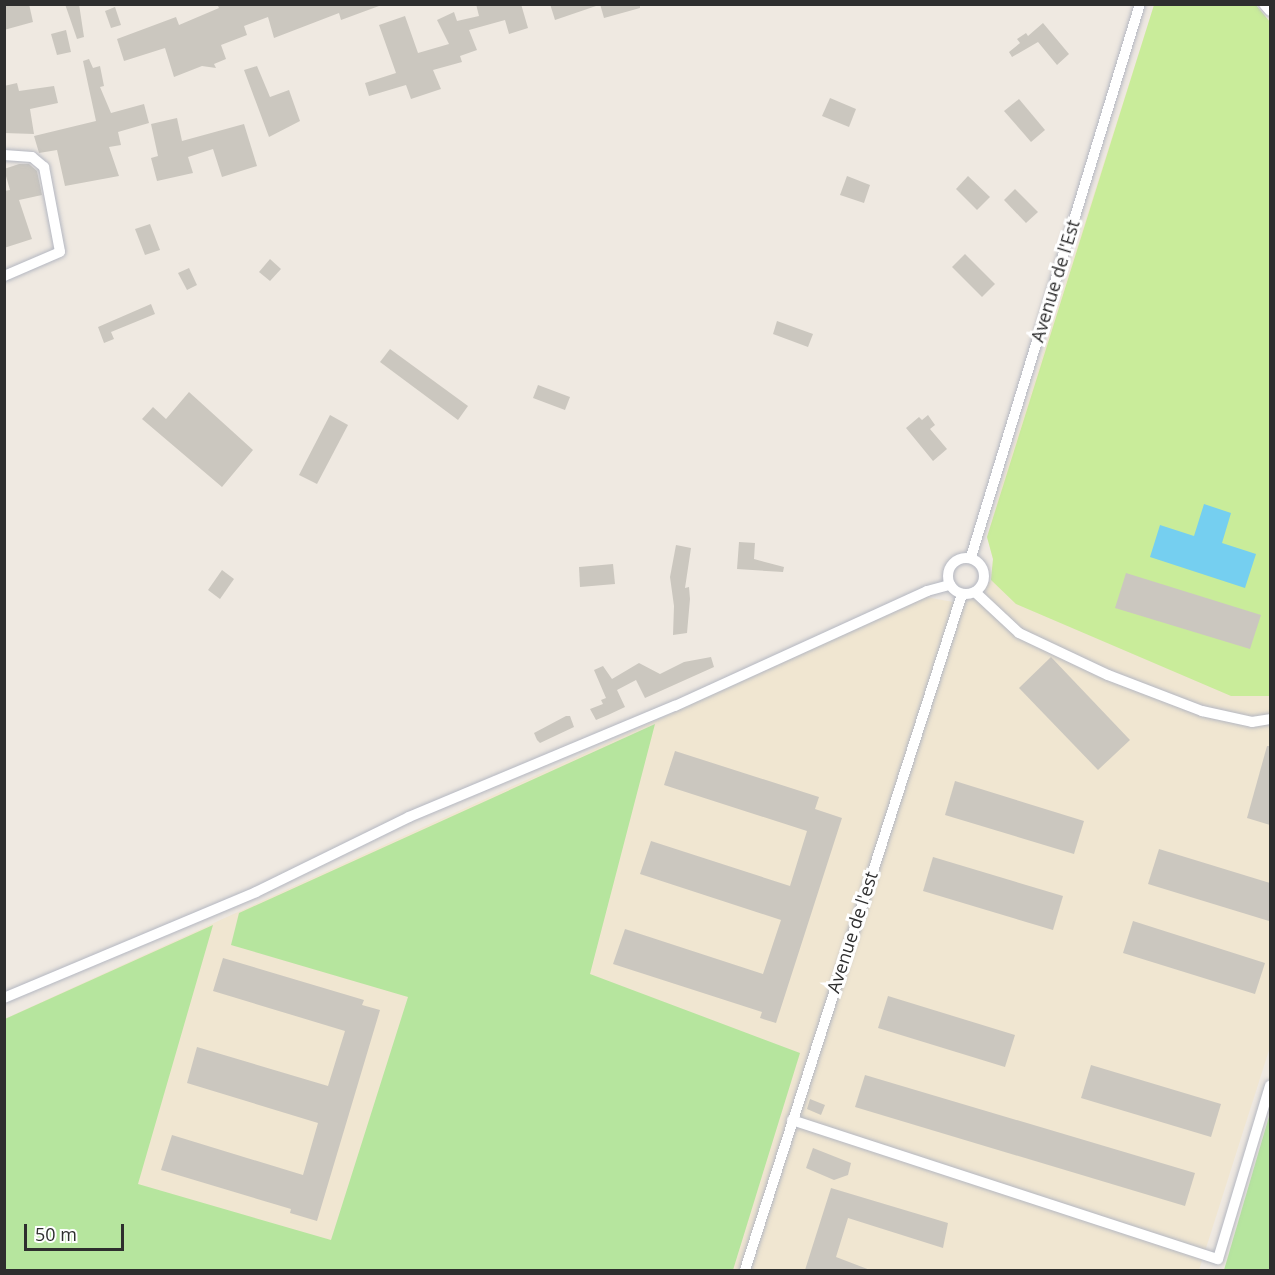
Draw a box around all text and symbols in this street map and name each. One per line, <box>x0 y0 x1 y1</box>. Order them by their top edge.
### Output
street label: Avenue de l'Est <box>1026 217 1084 345</box>
street label: Avenue de l'est <box>822 868 882 996</box>
scale bar <box>27 1212 128 1250</box>
text: 50 m <box>35 1222 77 1246</box>

